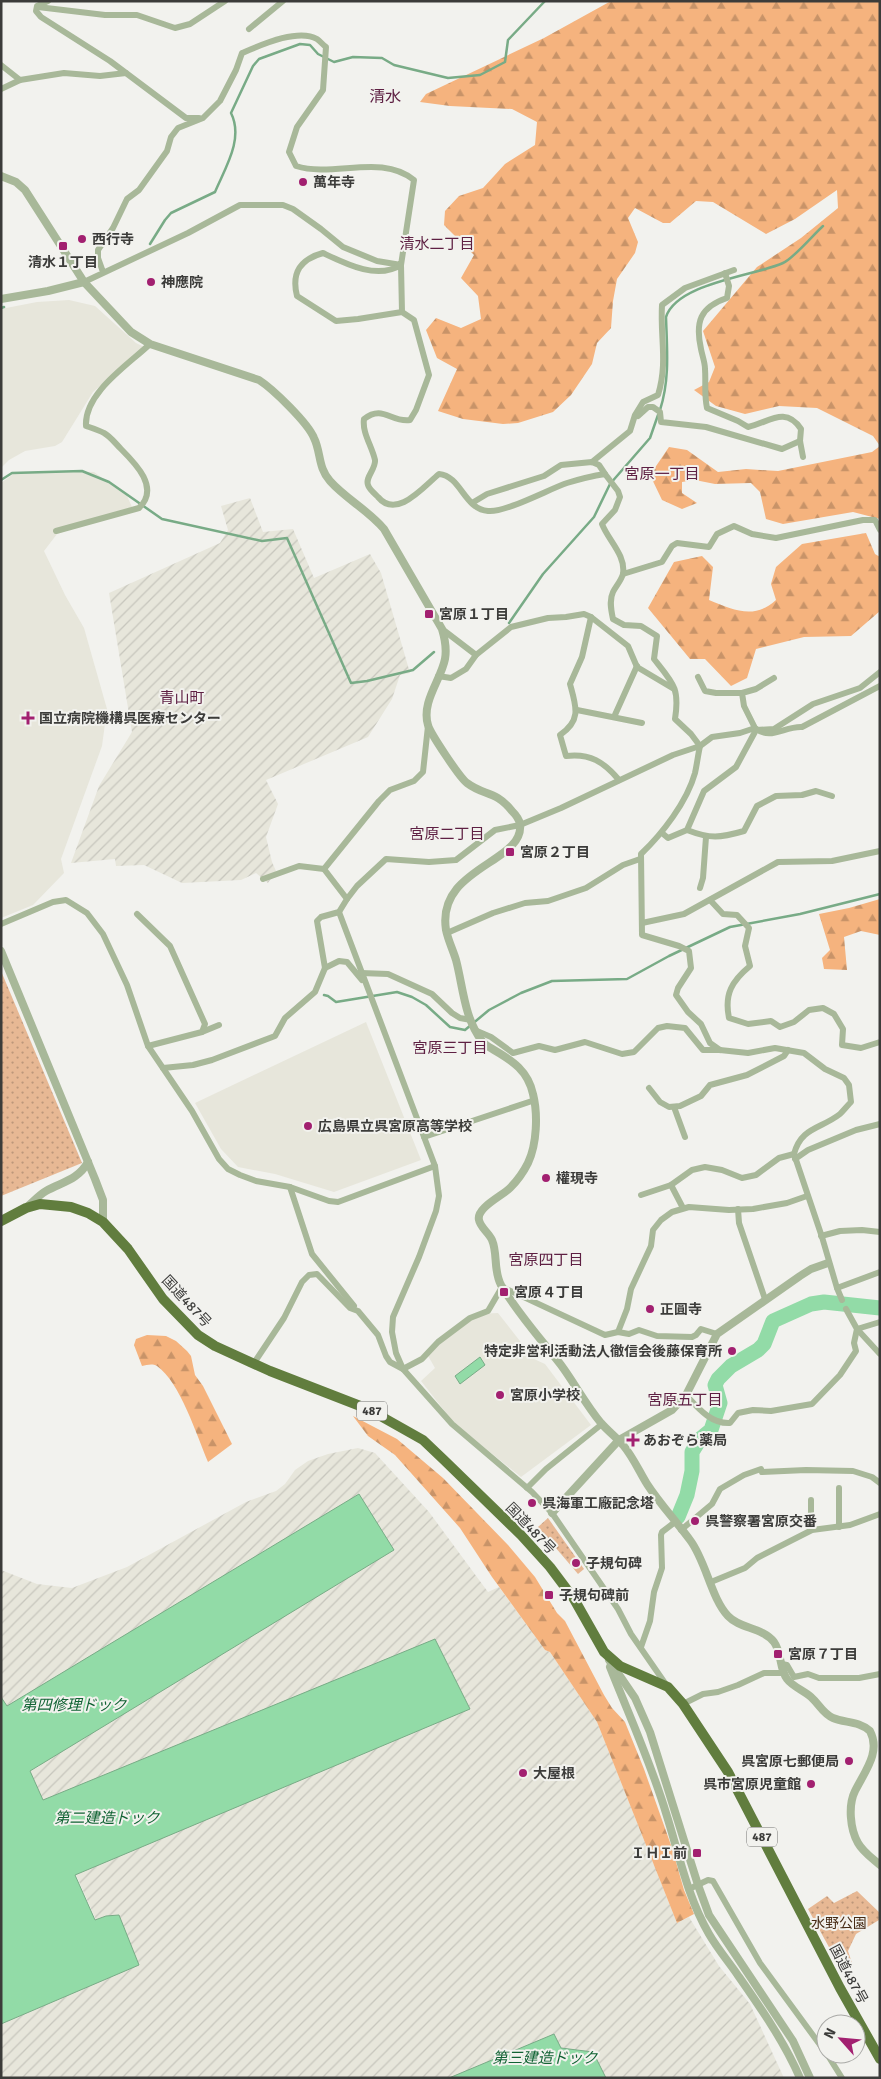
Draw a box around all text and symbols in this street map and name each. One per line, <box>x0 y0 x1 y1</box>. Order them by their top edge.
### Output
district label: 清水 <box>369 87 401 107</box>
place label: 萬年寺 <box>313 174 355 191</box>
marker: 萬年寺 <box>297 176 309 188</box>
place label: 西行寺 <box>92 231 134 248</box>
marker: 西行寺 <box>76 233 88 245</box>
district label: 清水二丁目 <box>399 235 475 253</box>
marker: 清水１丁目 <box>57 240 69 252</box>
place label: 清水１丁目 <box>28 254 98 271</box>
place label: 神應院 <box>161 274 203 291</box>
marker: 神應院 <box>145 276 157 288</box>
district label: 宮原一丁目 <box>624 465 700 483</box>
place label: 宮原１丁目 <box>439 606 509 623</box>
marker: 宮原１丁目 <box>423 608 435 620</box>
district label: 青山町 <box>159 689 205 707</box>
place label: 国立病院機構呉医療センター <box>39 710 221 727</box>
marker: 国立病院機構呉医療センター <box>21 711 35 725</box>
district label: 宮原二丁目 <box>409 825 485 843</box>
place label: 宮原２丁目 <box>520 844 590 861</box>
marker: 宮原２丁目 <box>504 846 516 858</box>
district label: 宮原三丁目 <box>412 1039 488 1057</box>
place label: 広島県立呉宮原高等学校 <box>318 1118 472 1135</box>
marker: 広島県立呉宮原高等学校 <box>302 1120 314 1132</box>
place label: 權現寺 <box>556 1170 598 1187</box>
marker: 權現寺 <box>540 1172 552 1184</box>
district label: 宮原四丁目 <box>508 1251 584 1269</box>
street label: 国道487号 <box>158 1272 215 1331</box>
place label: 宮原４丁目 <box>514 1284 584 1301</box>
marker: 宮原４丁目 <box>498 1286 510 1298</box>
place label: 正圓寺 <box>660 1301 702 1318</box>
marker: 正圓寺 <box>644 1303 656 1315</box>
place label: 特定非営利活動法人徹信会後藤保育所 <box>484 1343 722 1360</box>
marker: 特定非営利活動法人徹信会後藤保育所 <box>726 1345 738 1357</box>
place label: 宮原小学校 <box>510 1387 580 1404</box>
marker: 宮原小学校 <box>494 1389 506 1401</box>
district label: 宮原五丁目 <box>647 1391 723 1409</box>
road number: 487 <box>357 1402 387 1420</box>
place label: あおぞら薬局 <box>643 1432 727 1449</box>
marker: あおぞら薬局 <box>627 1434 639 1446</box>
place label: 呉海軍工廠記念塔 <box>542 1495 654 1512</box>
marker: 呉海軍工廠記念塔 <box>526 1497 538 1509</box>
street label: 国道487号 <box>502 1499 559 1558</box>
place label: 呉警察署宮原交番 <box>705 1513 817 1530</box>
marker: 呉警察署宮原交番 <box>689 1515 701 1527</box>
place label: 子規句碑 <box>586 1555 642 1572</box>
marker: 子規句碑 <box>570 1557 582 1569</box>
place label: 子規句碑前 <box>559 1587 629 1604</box>
marker: 子規句碑前 <box>543 1589 555 1601</box>
place label: 宮原７丁目 <box>788 1646 858 1663</box>
marker: 宮原７丁目 <box>772 1648 784 1660</box>
water label: 第四修理ドック <box>21 1696 127 1714</box>
place label: 呉宮原七郵便局 <box>741 1753 839 1770</box>
marker: 呉宮原七郵便局 <box>843 1755 855 1767</box>
place label: 大屋根 <box>533 1765 575 1782</box>
marker: 大屋根 <box>517 1767 529 1779</box>
place label: 呉市宮原児童館 <box>703 1776 801 1793</box>
marker: 呉市宮原児童館 <box>805 1778 817 1790</box>
water label: 第二建造ドック <box>54 1809 160 1827</box>
road number: 487 <box>747 1828 777 1846</box>
place label: ＩＨＩ前 <box>631 1845 687 1862</box>
marker: ＩＨＩ前 <box>691 1847 703 1859</box>
park label: 水野公園 <box>811 1915 867 1932</box>
street label: 国道487号 <box>826 1942 871 2007</box>
north arrow <box>816 2014 866 2064</box>
text: N <box>820 2025 840 2042</box>
water label: 第三建造ドック <box>492 2049 598 2067</box>

